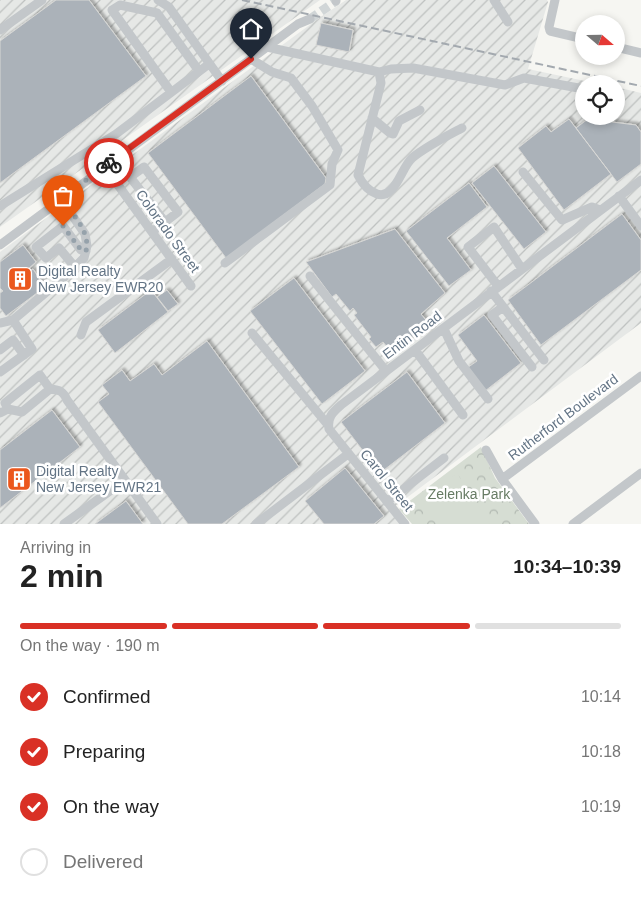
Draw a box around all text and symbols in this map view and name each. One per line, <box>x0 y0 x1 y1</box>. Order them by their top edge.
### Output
pin <box>230 8 272 59</box>
icon: home <box>237 15 265 43</box>
north arrow <box>575 15 625 65</box>
map controls <box>575 15 625 125</box>
button: locate <box>575 75 625 125</box>
courier <box>84 138 134 188</box>
icon: bike <box>95 149 123 177</box>
pin <box>42 175 84 226</box>
icon: bag <box>49 182 77 210</box>
street label: Colorado Street <box>133 187 203 275</box>
place label: Digital Realty New Jersey EWR20 <box>38 263 163 295</box>
building icon: Digital Realty New Jersey EWR20 <box>7 266 33 292</box>
street label: Entin Road <box>380 308 444 362</box>
street label: Rutherford Boulevard <box>505 371 621 463</box>
street label: Carol Street <box>357 446 417 514</box>
place label: Digital Realty New Jersey EWR21 <box>36 463 161 495</box>
building icon: Digital Realty New Jersey EWR21 <box>6 466 32 492</box>
park label: Zelenka Park <box>428 486 511 502</box>
text: Arriving in <box>20 539 91 556</box>
text: 10:34–10:39 <box>513 556 621 577</box>
text: 2 min <box>20 558 104 594</box>
text: On the way · 190 m <box>20 637 160 654</box>
icon: check <box>20 683 48 711</box>
text: Confirmed <box>63 686 151 707</box>
text: 10:14 <box>581 688 621 705</box>
icon: check <box>20 738 48 766</box>
text: Preparing <box>63 741 145 762</box>
text: 10:18 <box>581 743 621 760</box>
icon: check <box>20 793 48 821</box>
text: On the way <box>63 796 159 817</box>
text: 10:19 <box>581 798 621 815</box>
text: Delivered <box>63 851 143 872</box>

